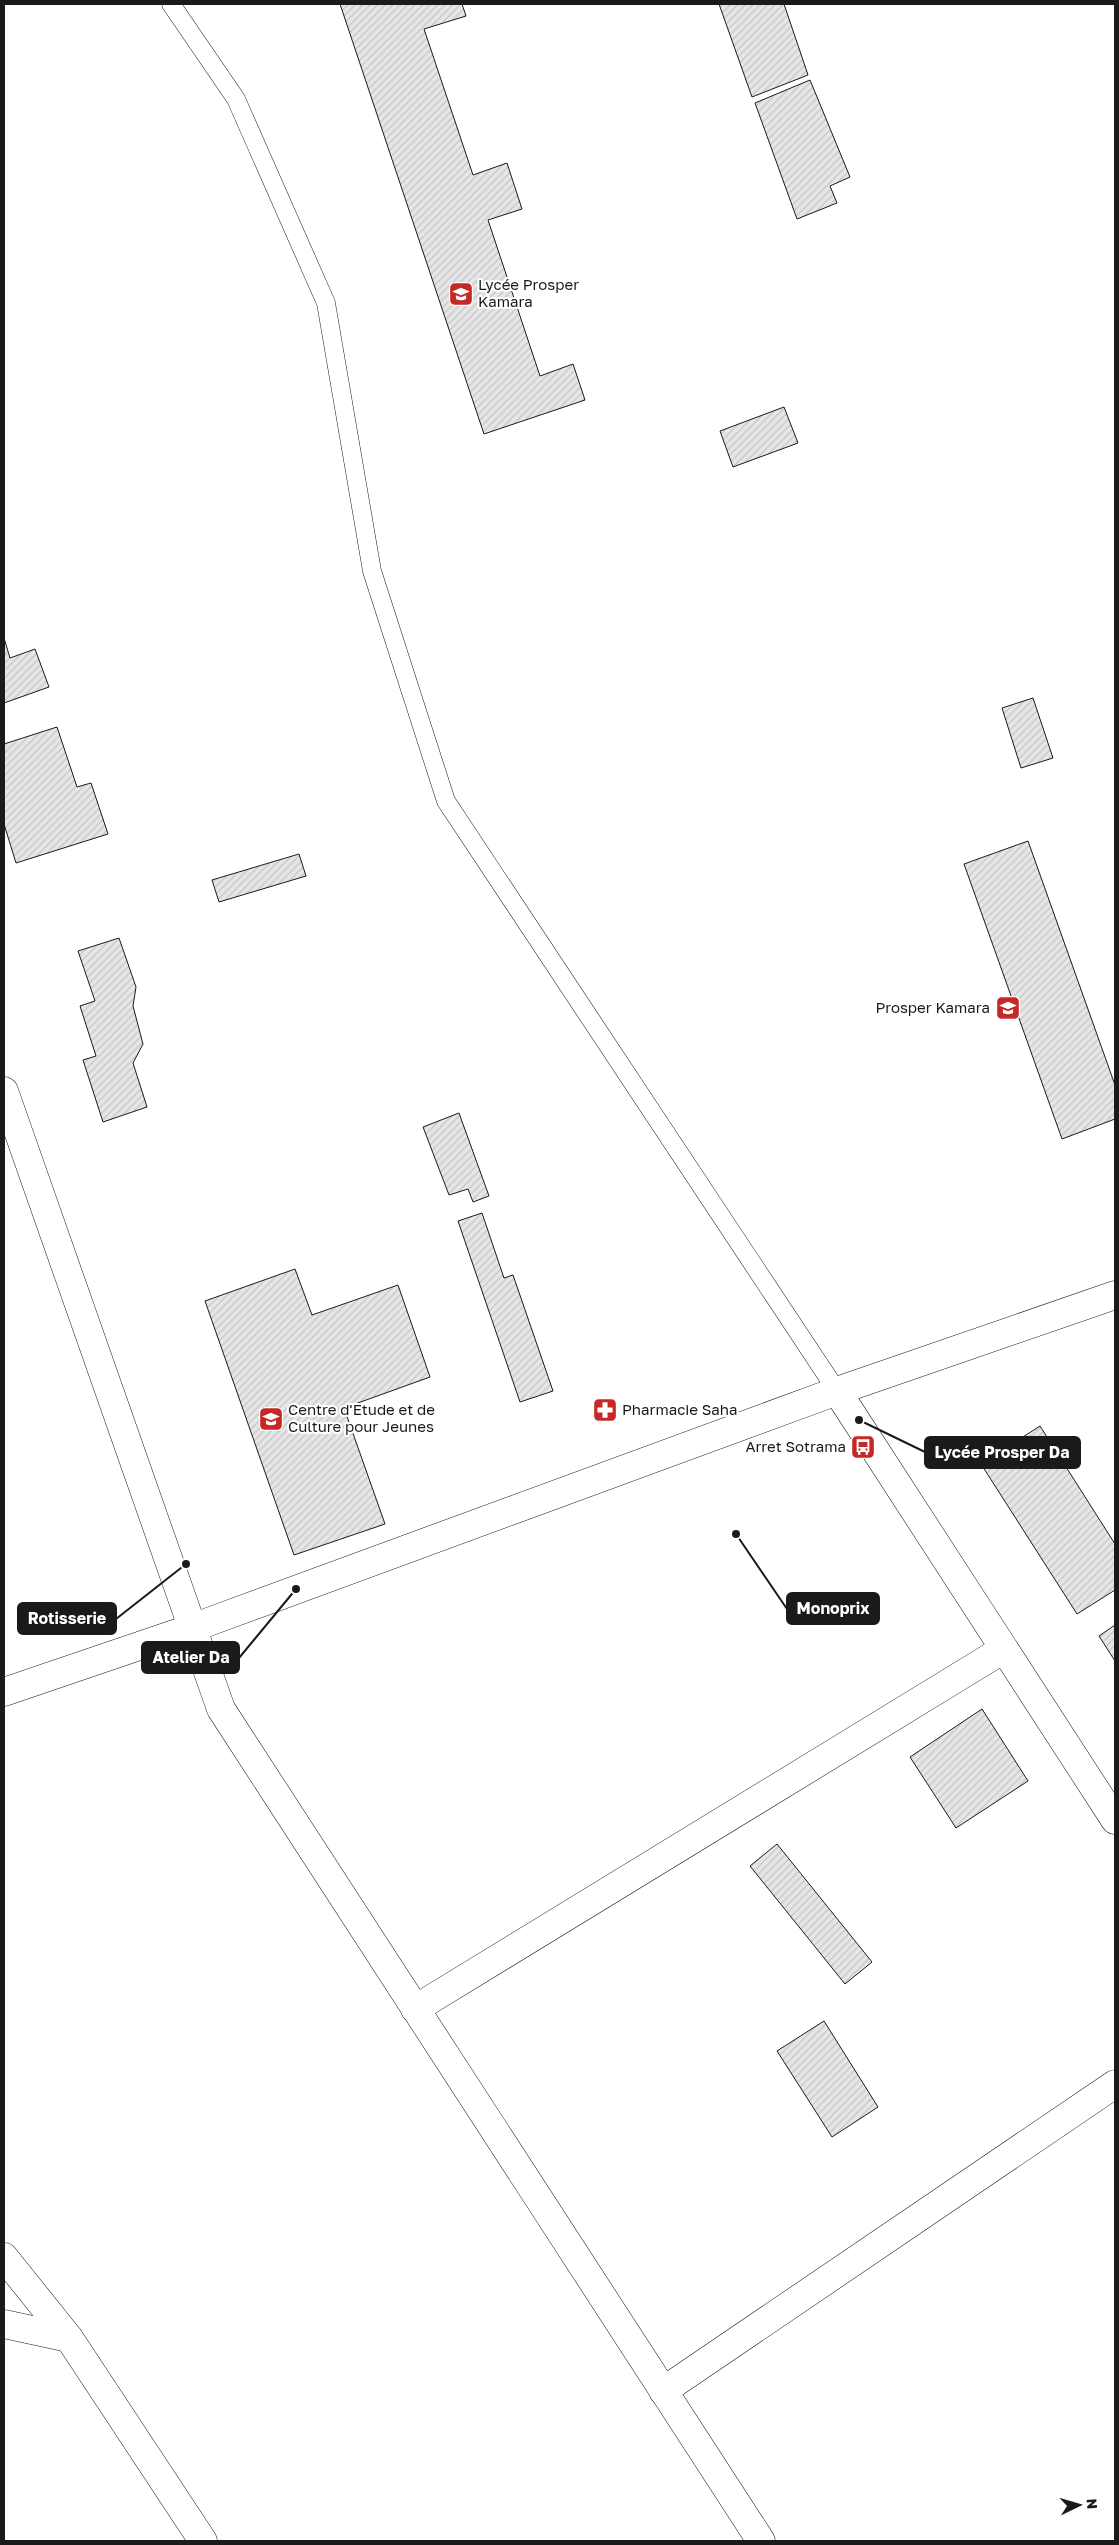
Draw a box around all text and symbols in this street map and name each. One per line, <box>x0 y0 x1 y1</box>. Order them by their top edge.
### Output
place label: Lycée Prosper Kamara <box>478 275 579 310</box>
school or university icon: Lycée Prosper Kamara <box>448 281 474 307</box>
school or university icon: Prosper Kamara <box>995 995 1021 1021</box>
place label: Prosper Kamara <box>875 998 990 1016</box>
pharmacy icon: Pharmacie Saha <box>592 1397 618 1423</box>
place label: Centre d'Etude et de Culture pour Jeunes <box>288 1400 435 1435</box>
place label: Pharmacie Saha <box>622 1400 738 1418</box>
school or university icon: Centre d'Etude et de Culture pour Jeunes <box>258 1406 284 1432</box>
bus stop icon: Arret Sotrama <box>850 1434 876 1460</box>
place label: Arret Sotrama <box>745 1437 846 1455</box>
callout: Lycée Prosper Da <box>925 1437 1080 1468</box>
text: Lycée Prosper Da <box>935 1442 1069 1462</box>
callout: Monoprix <box>787 1593 879 1624</box>
text: Monoprix <box>797 1598 870 1618</box>
callout: Rotisserie <box>18 1603 116 1634</box>
text: Rotisserie <box>28 1608 106 1628</box>
callout: Atelier Da <box>142 1642 239 1673</box>
text: Atelier Da <box>153 1647 229 1667</box>
north arrow <box>1054 2480 1104 2530</box>
text: N <box>1084 2498 1101 2510</box>

